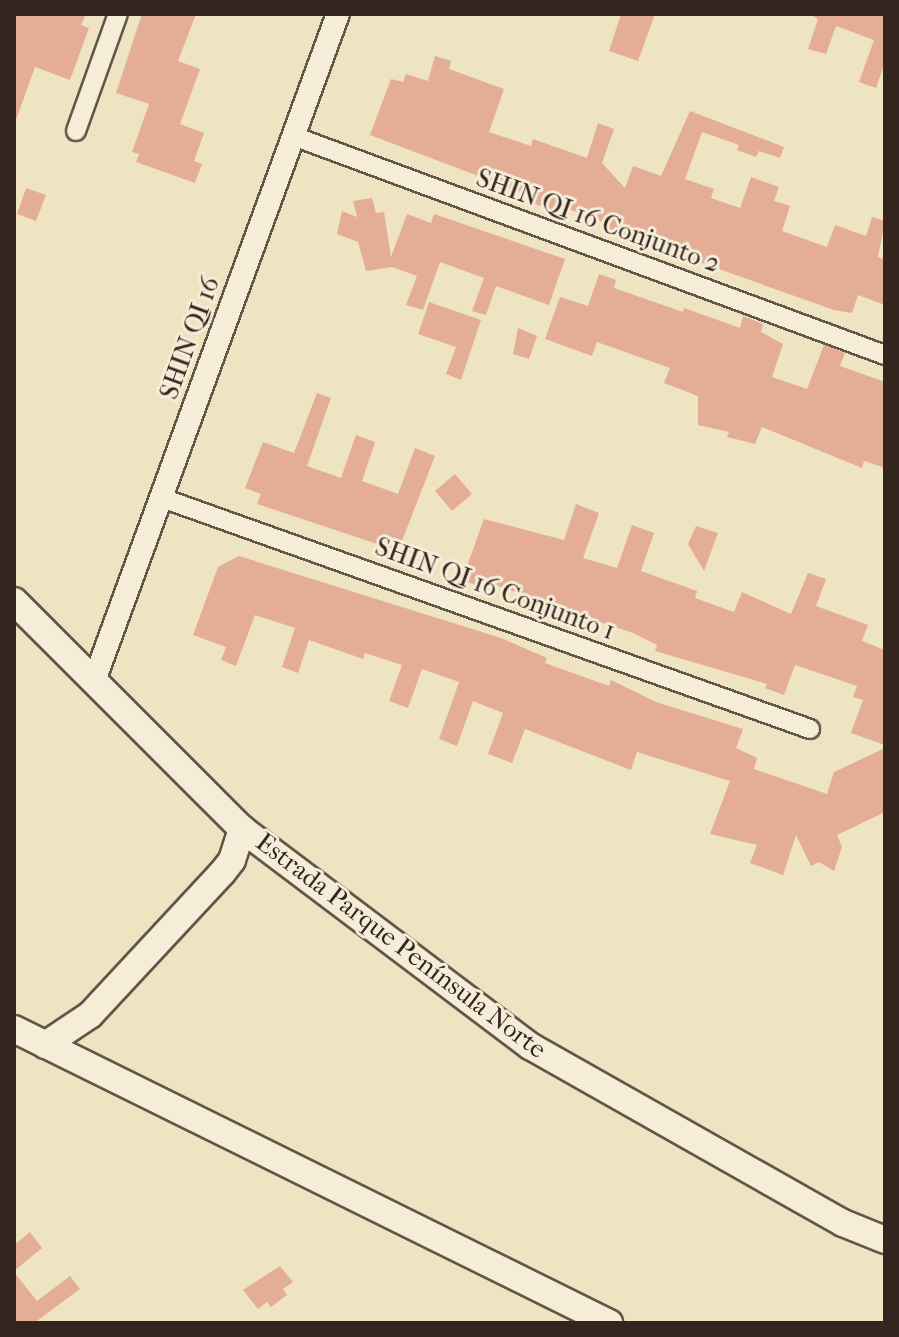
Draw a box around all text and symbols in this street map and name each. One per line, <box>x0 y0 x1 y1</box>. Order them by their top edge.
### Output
street label: SHIN QI 16 Conjunto 2 <box>472 162 724 280</box>
street label: SHIN QI 16 <box>153 272 227 404</box>
street label: SHIN QI 16 Conjunto 1 <box>371 531 619 647</box>
street label: Estrada Parque Península Norte <box>250 827 552 1065</box>

